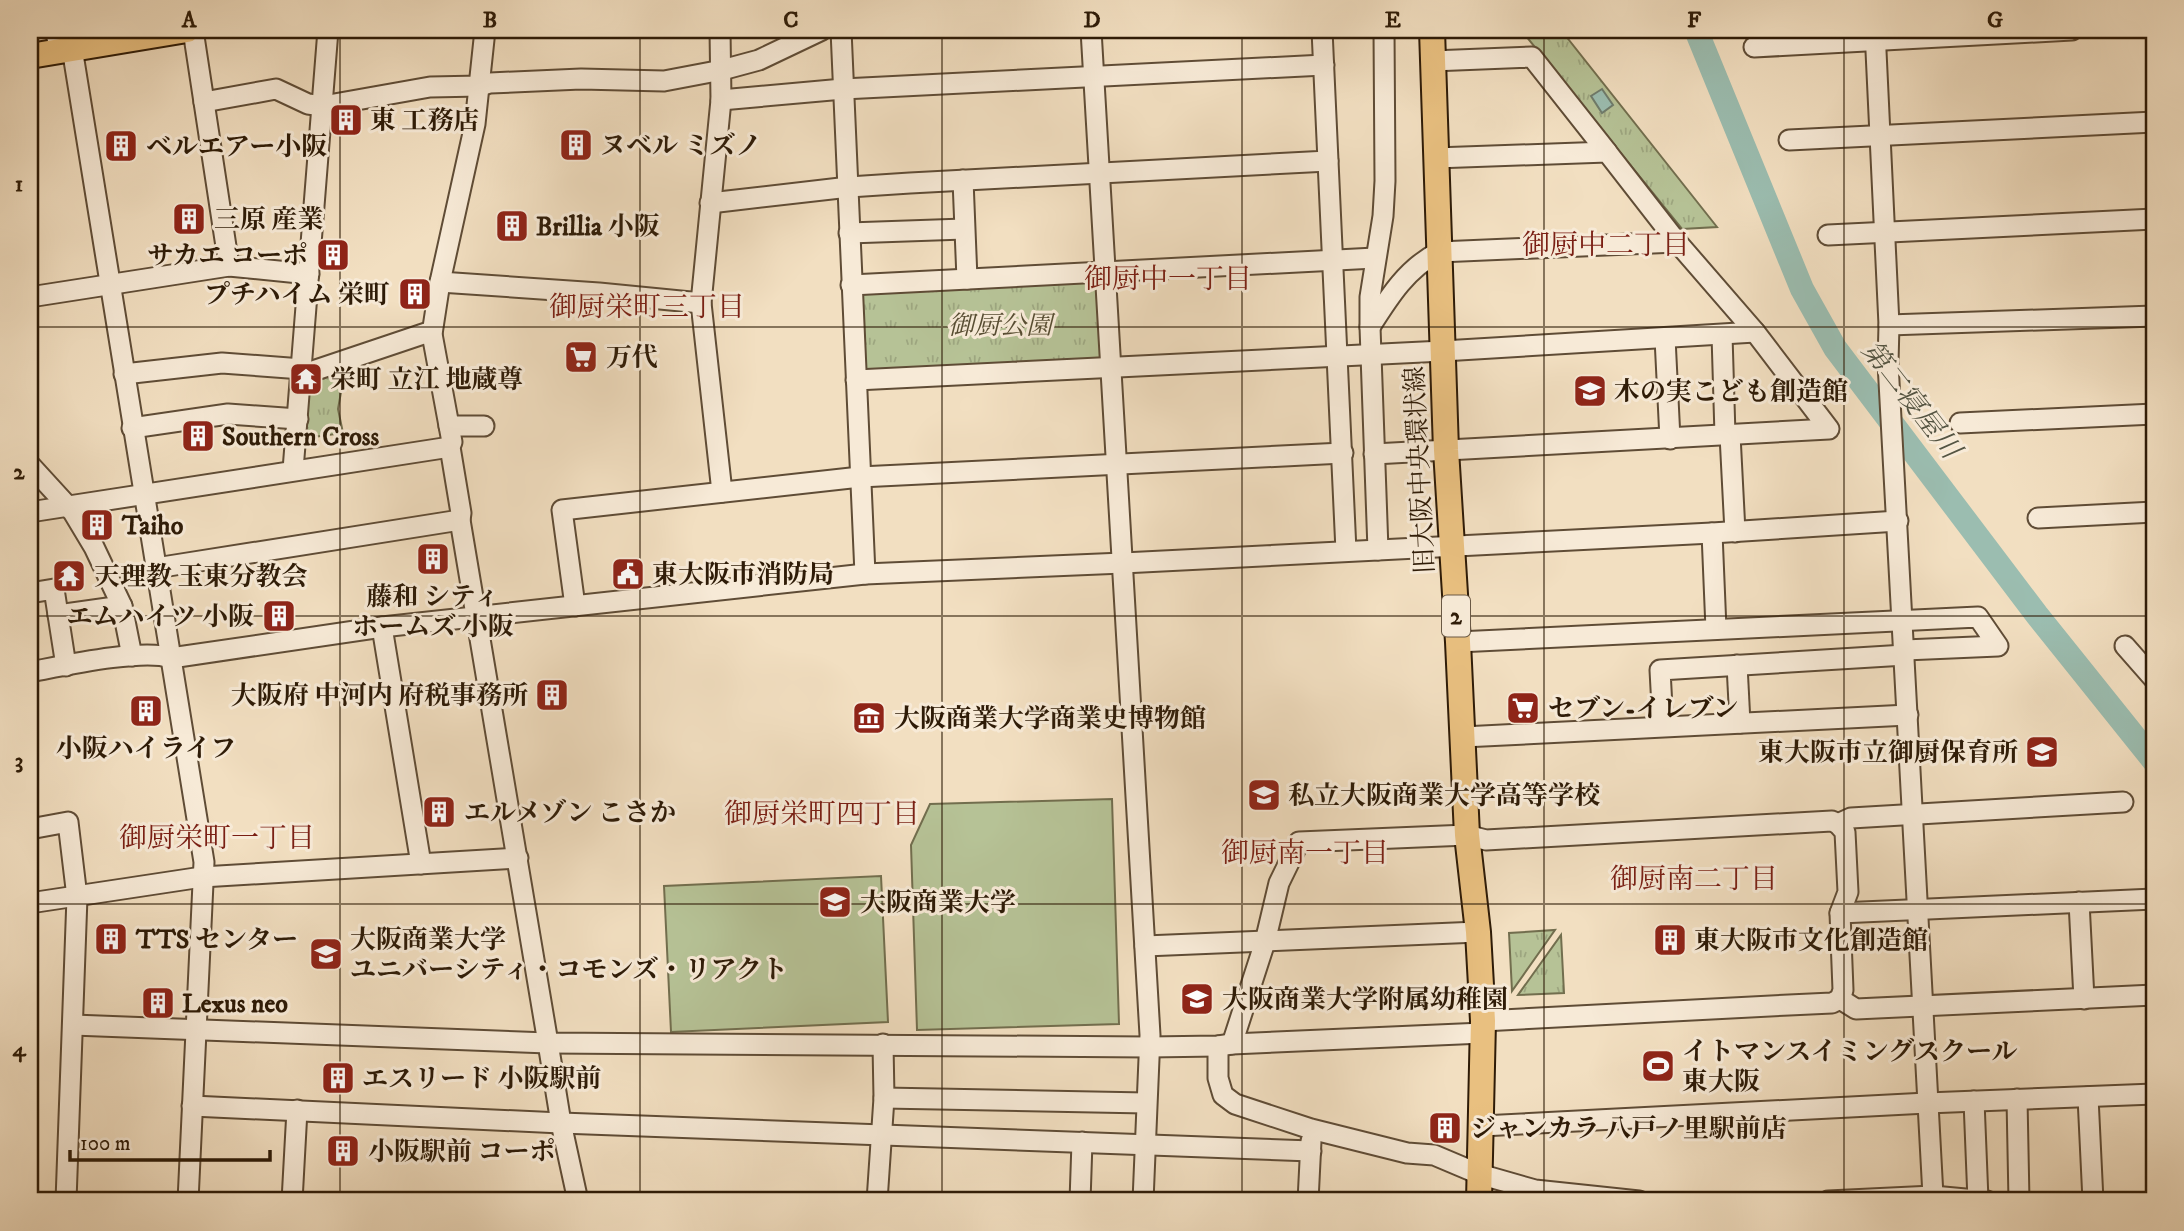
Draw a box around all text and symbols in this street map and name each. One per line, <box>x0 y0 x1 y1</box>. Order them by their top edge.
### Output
text: A <box>181 6 198 35</box>
text: B <box>483 6 497 35</box>
text: C <box>783 6 799 35</box>
text: D <box>1083 6 1101 35</box>
text: E <box>1385 6 1401 35</box>
text: F <box>1687 6 1702 35</box>
text: G <box>1987 6 2003 35</box>
building icon: 東 工務店 <box>327 101 365 139</box>
place label: 東 工務店 <box>370 105 480 138</box>
building icon: ヌベル ミズノ <box>557 126 595 164</box>
building icon: ベルエアー小阪 <box>102 127 140 165</box>
place label: ヌベル ミズノ <box>600 130 762 163</box>
place label: ベルエアー小阪 <box>146 131 327 164</box>
text: 1 <box>15 170 23 199</box>
building icon: 三原 産業 <box>170 200 208 238</box>
place label: 三原 産業 <box>214 204 324 237</box>
building icon: Brillia 小阪 <box>493 207 531 245</box>
place label: Brillia 小阪 <box>536 211 660 244</box>
district label: 御厨中二丁目 <box>1522 228 1690 263</box>
building icon: サカエ コーポ <box>314 236 352 274</box>
place label: サカエ コーポ <box>147 240 308 273</box>
district label: 御厨中一丁目 <box>1084 262 1252 297</box>
building icon: プチハイム 栄町 <box>396 275 434 313</box>
place label: プチハイム 栄町 <box>204 279 390 312</box>
district label: 御厨栄町三丁目 <box>549 290 745 325</box>
park label: 御厨公園 <box>948 310 1056 343</box>
water label: 第二寝屋川 <box>1854 334 1970 468</box>
supermarket icon: 万代 <box>562 338 600 376</box>
place label: 万代 <box>606 342 658 375</box>
temple icon: 栄町 立江 地蔵尊 <box>287 360 325 398</box>
place label: 栄町 立江 地蔵尊 <box>330 364 523 397</box>
street label: 旧大阪中央環状線 <box>1399 365 1442 575</box>
school or university icon: 木の実こども創造館 <box>1571 372 1609 410</box>
place label: 木の実こども創造館 <box>1614 376 1848 409</box>
building icon: Southern Cross <box>179 417 217 455</box>
place label: Southern Cross <box>222 421 379 454</box>
text: 2 <box>13 458 25 487</box>
building icon: Taiho <box>78 506 116 544</box>
place label: Taiho <box>121 510 184 543</box>
building icon: 藤和 シティ ホームズ 小阪 <box>414 540 452 578</box>
public building icon: 東大阪市消防局 <box>609 555 647 593</box>
temple icon: 天理教 玉東分教会 <box>50 557 88 595</box>
place label: 東大阪市消防局 <box>652 559 834 592</box>
place label: 天理教 玉東分教会 <box>94 561 308 594</box>
place label: 藤和 シティ ホームズ 小阪 <box>352 581 514 644</box>
road number: 2 <box>1442 596 1470 636</box>
building icon: エムハイツ 小阪 <box>260 597 298 635</box>
place label: エムハイツ 小阪 <box>66 601 254 634</box>
building icon: 大阪府 中河内 府税事務所 <box>533 676 571 714</box>
place label: 大阪府 中河内 府税事務所 <box>231 680 528 713</box>
supermarket icon: セブン-イレブン <box>1504 689 1542 727</box>
building icon: 小阪ハイライフ <box>127 692 165 730</box>
place label: セブン-イレブン <box>1548 693 1738 726</box>
museum icon: 大阪商業大学商業史博物館 <box>850 699 888 737</box>
place label: 大阪商業大学商業史博物館 <box>894 703 1206 736</box>
place label: 小阪ハイライフ <box>56 733 236 766</box>
school or university icon: 東大阪市立御厨保育所 <box>2023 733 2061 771</box>
place label: 東大阪市立御厨保育所 <box>1758 737 2018 770</box>
text: 3 <box>15 747 23 776</box>
school or university icon: 私立大阪商業大学高等学校 <box>1245 776 1283 814</box>
place label: 私立大阪商業大学高等学校 <box>1288 780 1600 813</box>
building icon: エルメゾン こさか <box>420 793 458 831</box>
place label: エルメゾン こさか <box>464 797 676 830</box>
district label: 御厨栄町四丁目 <box>724 797 920 832</box>
district label: 御厨栄町一丁目 <box>119 821 315 856</box>
district label: 御厨南一丁目 <box>1221 836 1389 871</box>
district label: 御厨南二丁目 <box>1610 862 1778 897</box>
school or university icon: 大阪商業大学 <box>816 883 854 921</box>
place label: 大阪商業大学 <box>860 887 1016 920</box>
building icon: TTS センター <box>92 920 130 958</box>
building icon: 東大阪市文化創造館 <box>1651 921 1689 959</box>
place label: TTS センター <box>135 924 298 957</box>
place label: 大阪商業大学 ユニバーシティ・コモンズ・リアクト <box>350 924 788 987</box>
place label: 東大阪市文化創造館 <box>1694 925 1928 958</box>
school or university icon: 大阪商業大学 ユニバーシティ・コモンズ・リアクト <box>307 935 345 973</box>
school or university icon: 大阪商業大学附属幼稚園 <box>1178 980 1216 1018</box>
building icon: Lexus neo <box>139 984 177 1022</box>
place label: 大阪商業大学附属幼稚園 <box>1222 984 1508 1017</box>
place label: Lexus neo <box>182 988 288 1021</box>
text: 4 <box>12 1035 27 1064</box>
place label: イトマンスイミングスクール 東大阪 <box>1682 1036 2017 1099</box>
sports icon: イトマンスイミングスクール 東大阪 <box>1639 1047 1677 1085</box>
building icon: エスリード 小阪駅前 <box>319 1059 357 1097</box>
place label: エスリード 小阪駅前 <box>362 1063 602 1096</box>
building icon: ジャンカラ 八戸ノ里駅前店 <box>1426 1109 1464 1147</box>
place label: ジャンカラ 八戸ノ里駅前店 <box>1470 1113 1787 1146</box>
scale bar <box>70 1119 270 1163</box>
text: 100 m <box>80 1131 131 1157</box>
building icon: 小阪駅前 コーポ <box>324 1132 362 1170</box>
place label: 小阪駅前 コーポ <box>368 1136 556 1169</box>

